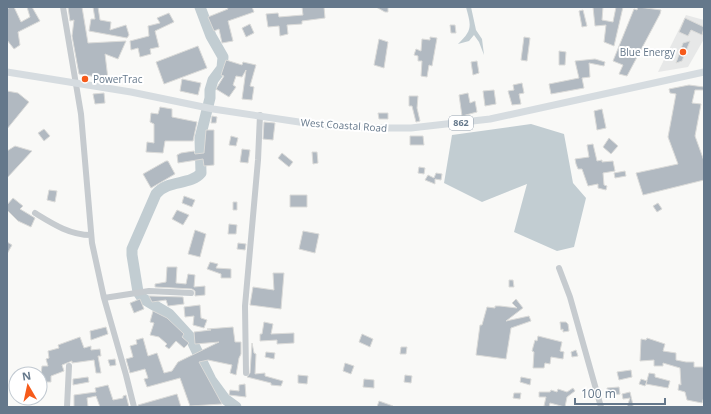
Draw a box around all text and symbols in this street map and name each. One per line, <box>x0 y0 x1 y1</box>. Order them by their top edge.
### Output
place label: Blue Energy <box>620 45 676 59</box>
marker: Blue Energy <box>678 47 688 57</box>
place label: PowerTrac <box>93 72 143 86</box>
marker: PowerTrac <box>80 74 90 84</box>
street label: West Coastal Road <box>300 115 388 135</box>
road number: 862 <box>449 116 473 130</box>
north arrow <box>8 366 48 406</box>
text: N <box>21 368 32 384</box>
scale bar <box>575 380 665 406</box>
text: 100 m <box>581 385 616 402</box>

